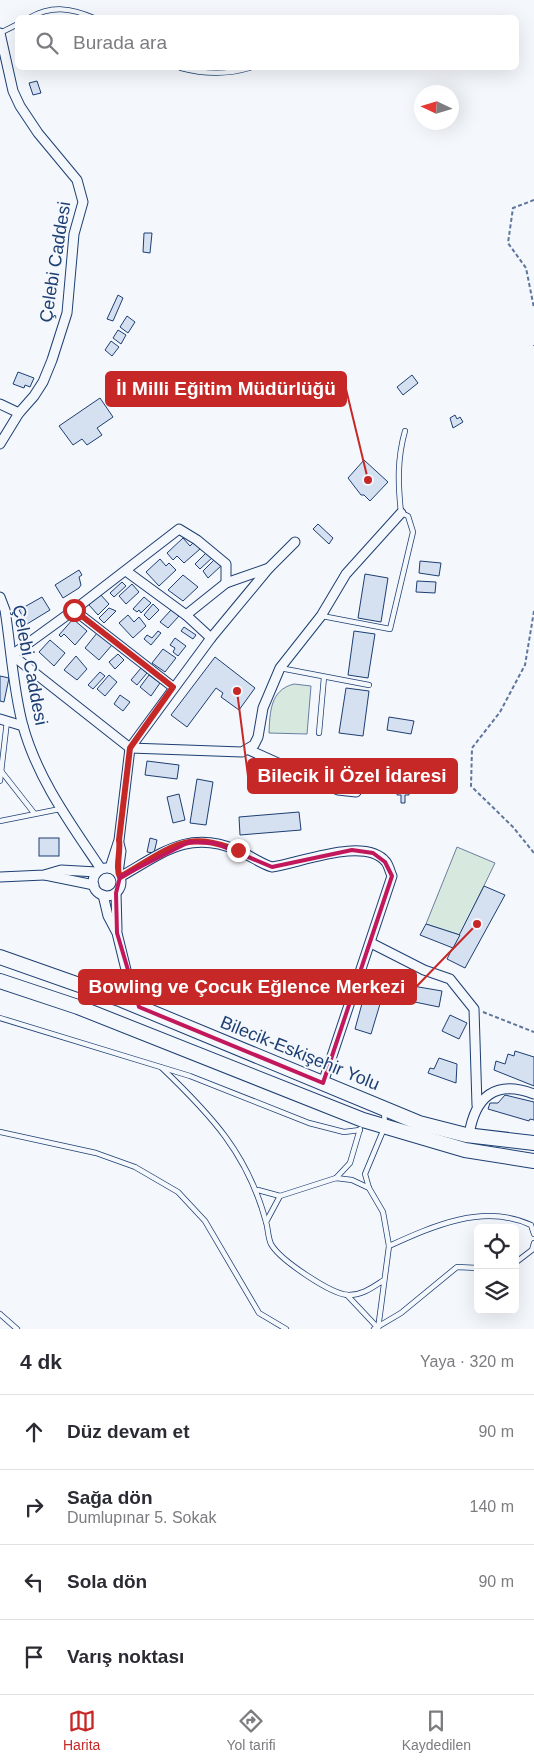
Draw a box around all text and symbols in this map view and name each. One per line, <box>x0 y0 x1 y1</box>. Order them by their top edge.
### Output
search box <box>15 15 519 70</box>
icon: search <box>33 29 61 57</box>
text: Burada ara <box>73 32 167 53</box>
north arrow <box>414 85 459 130</box>
street label: Çelebi Caddesi <box>36 200 74 324</box>
callout: İl Milli Eğitim Müdürlüğü <box>106 372 346 406</box>
text: İl Milli Eğitim Müdürlüğü <box>116 378 336 399</box>
route start <box>63 599 86 622</box>
street label: Çelebi Caddesi <box>9 603 51 727</box>
callout: Bilecik İl Özel İdaresi <box>248 759 457 793</box>
text: Bilecik İl Özel İdaresi <box>257 765 447 786</box>
route end <box>227 839 250 862</box>
callout: Bowling ve Çocuk Eğlence Merkezi <box>79 970 416 1004</box>
text: Bowling ve Çocuk Eğlence Merkezi <box>89 976 405 997</box>
street label: Bilecik-Eskişehir Yolu <box>217 1012 383 1094</box>
map controls <box>474 1224 519 1314</box>
button: locate <box>474 1224 519 1269</box>
button: layers <box>474 1269 519 1314</box>
text: 4 dk <box>20 1350 62 1373</box>
text: Yaya · 320 m <box>420 1353 514 1370</box>
icon: ahead <box>20 1418 48 1446</box>
text: Düz devam et <box>67 1421 189 1442</box>
text: 90 m <box>478 1423 514 1440</box>
text: Sağa dön <box>67 1487 153 1508</box>
icon: right <box>20 1493 48 1521</box>
text: 140 m <box>470 1498 514 1515</box>
text: Dumlupınar 5. Sokak <box>67 1509 216 1526</box>
icon: left <box>20 1568 48 1596</box>
text: Sola dön <box>67 1571 147 1592</box>
text: 90 m <box>478 1573 514 1590</box>
icon: arrive <box>20 1643 48 1671</box>
text: Varış noktası <box>67 1646 184 1667</box>
tab: Harita <box>63 1707 100 1753</box>
tab: Yol tarifi <box>226 1707 276 1753</box>
tab: Kaydedilen <box>402 1707 471 1753</box>

